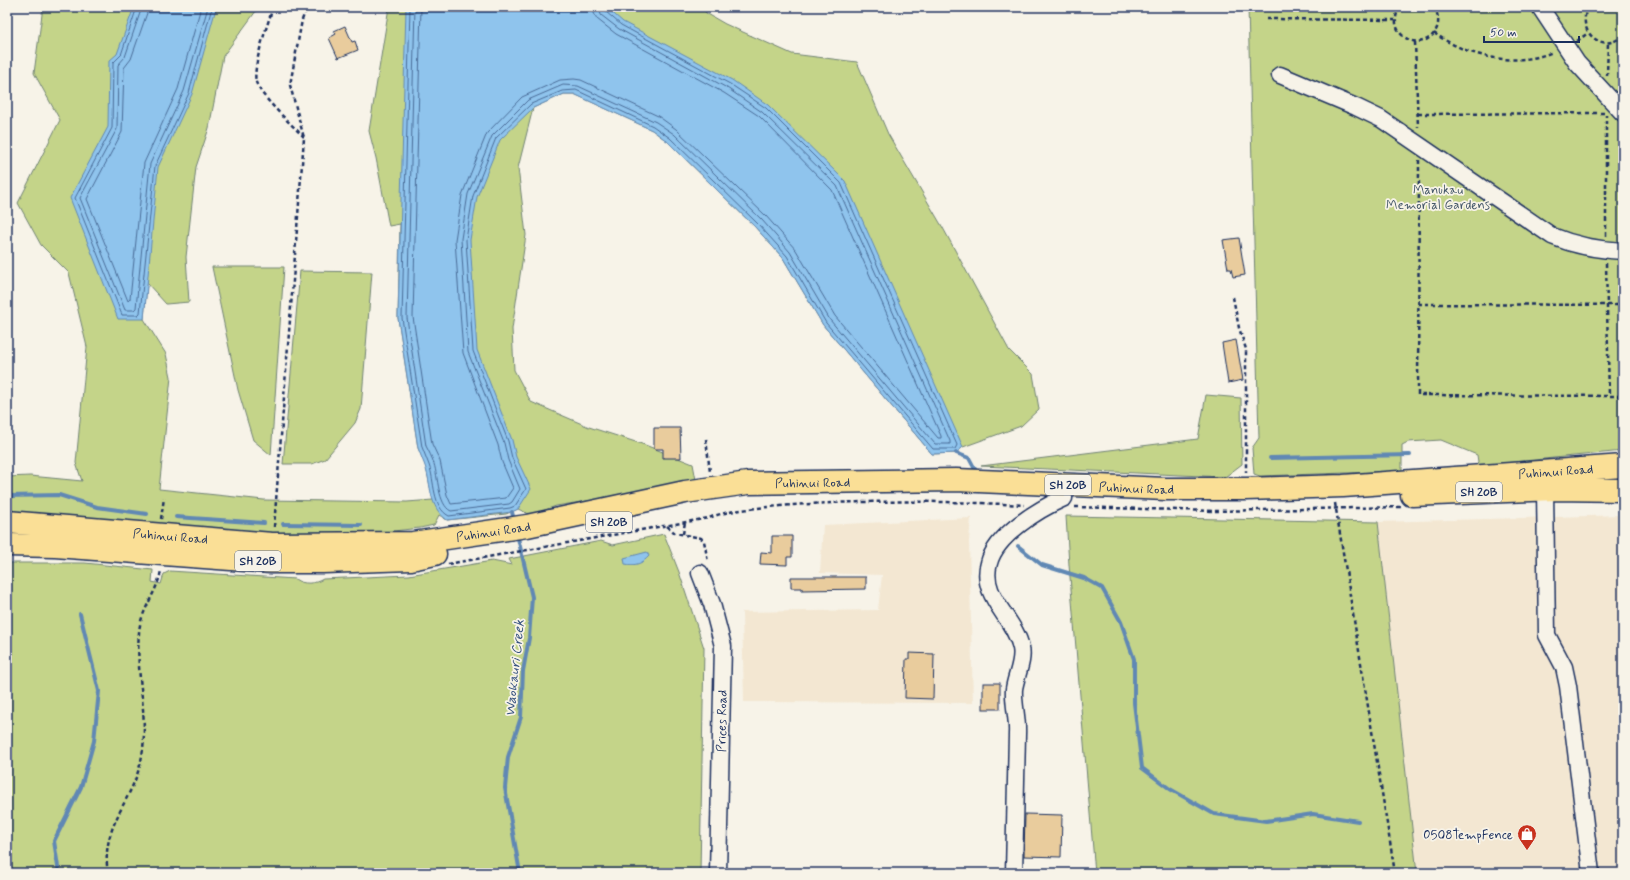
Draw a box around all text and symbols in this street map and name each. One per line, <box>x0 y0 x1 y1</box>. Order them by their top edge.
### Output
scale bar <box>1484 18 1579 44</box>
text: 50 m <box>1490 25 1517 41</box>
park label: Manukau Memorial Gardens <box>1386 182 1490 214</box>
street label: Puhinui Road <box>1518 461 1594 483</box>
street label: Puhinui Road <box>775 475 850 493</box>
road number: SH 20B <box>1045 475 1091 495</box>
street label: Puhinui Road <box>1098 479 1174 499</box>
road number: SH 20B <box>1456 482 1502 502</box>
road number: SH 20B <box>586 512 632 532</box>
street label: Puhinui Road <box>455 518 532 546</box>
street label: Puhinui Road <box>132 525 208 549</box>
road number: SH 20B <box>235 551 281 571</box>
water label: Waokauri Creek <box>501 619 529 717</box>
street label: Prices Road <box>713 690 732 752</box>
shop icon: 0508TempFence <box>1516 823 1538 851</box>
place label: 0508TempFence <box>1423 827 1513 844</box>

